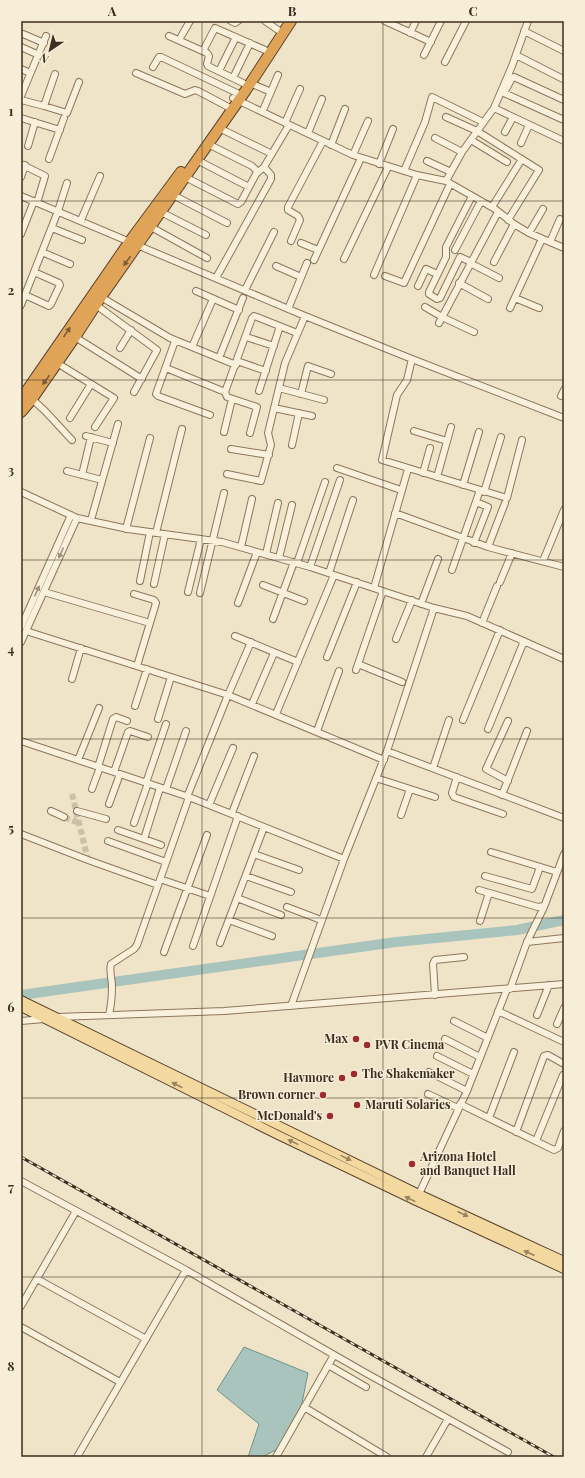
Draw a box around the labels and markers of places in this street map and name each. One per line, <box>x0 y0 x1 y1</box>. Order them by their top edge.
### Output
place label: Max <box>324 1030 349 1046</box>
marker: Max <box>351 1034 361 1044</box>
place label: PVR Cinema <box>375 1036 445 1052</box>
marker: PVR Cinema <box>362 1040 372 1050</box>
place label: The Shakemaker <box>362 1065 455 1081</box>
place label: Havmore <box>283 1069 334 1085</box>
marker: The Shakemaker <box>349 1069 359 1079</box>
marker: Havmore <box>337 1073 347 1083</box>
place label: Brown corner <box>238 1086 315 1102</box>
marker: Brown corner <box>318 1090 328 1100</box>
place label: Maruti Solaries <box>365 1096 451 1112</box>
marker: Maruti Solaries <box>352 1100 362 1110</box>
place label: McDonald's <box>257 1107 322 1123</box>
marker: McDonald's <box>325 1111 335 1121</box>
place label: Arizona Hotel and Banquet Hall <box>419 1148 516 1178</box>
marker: Arizona Hotel and Banquet Hall <box>407 1159 417 1169</box>

